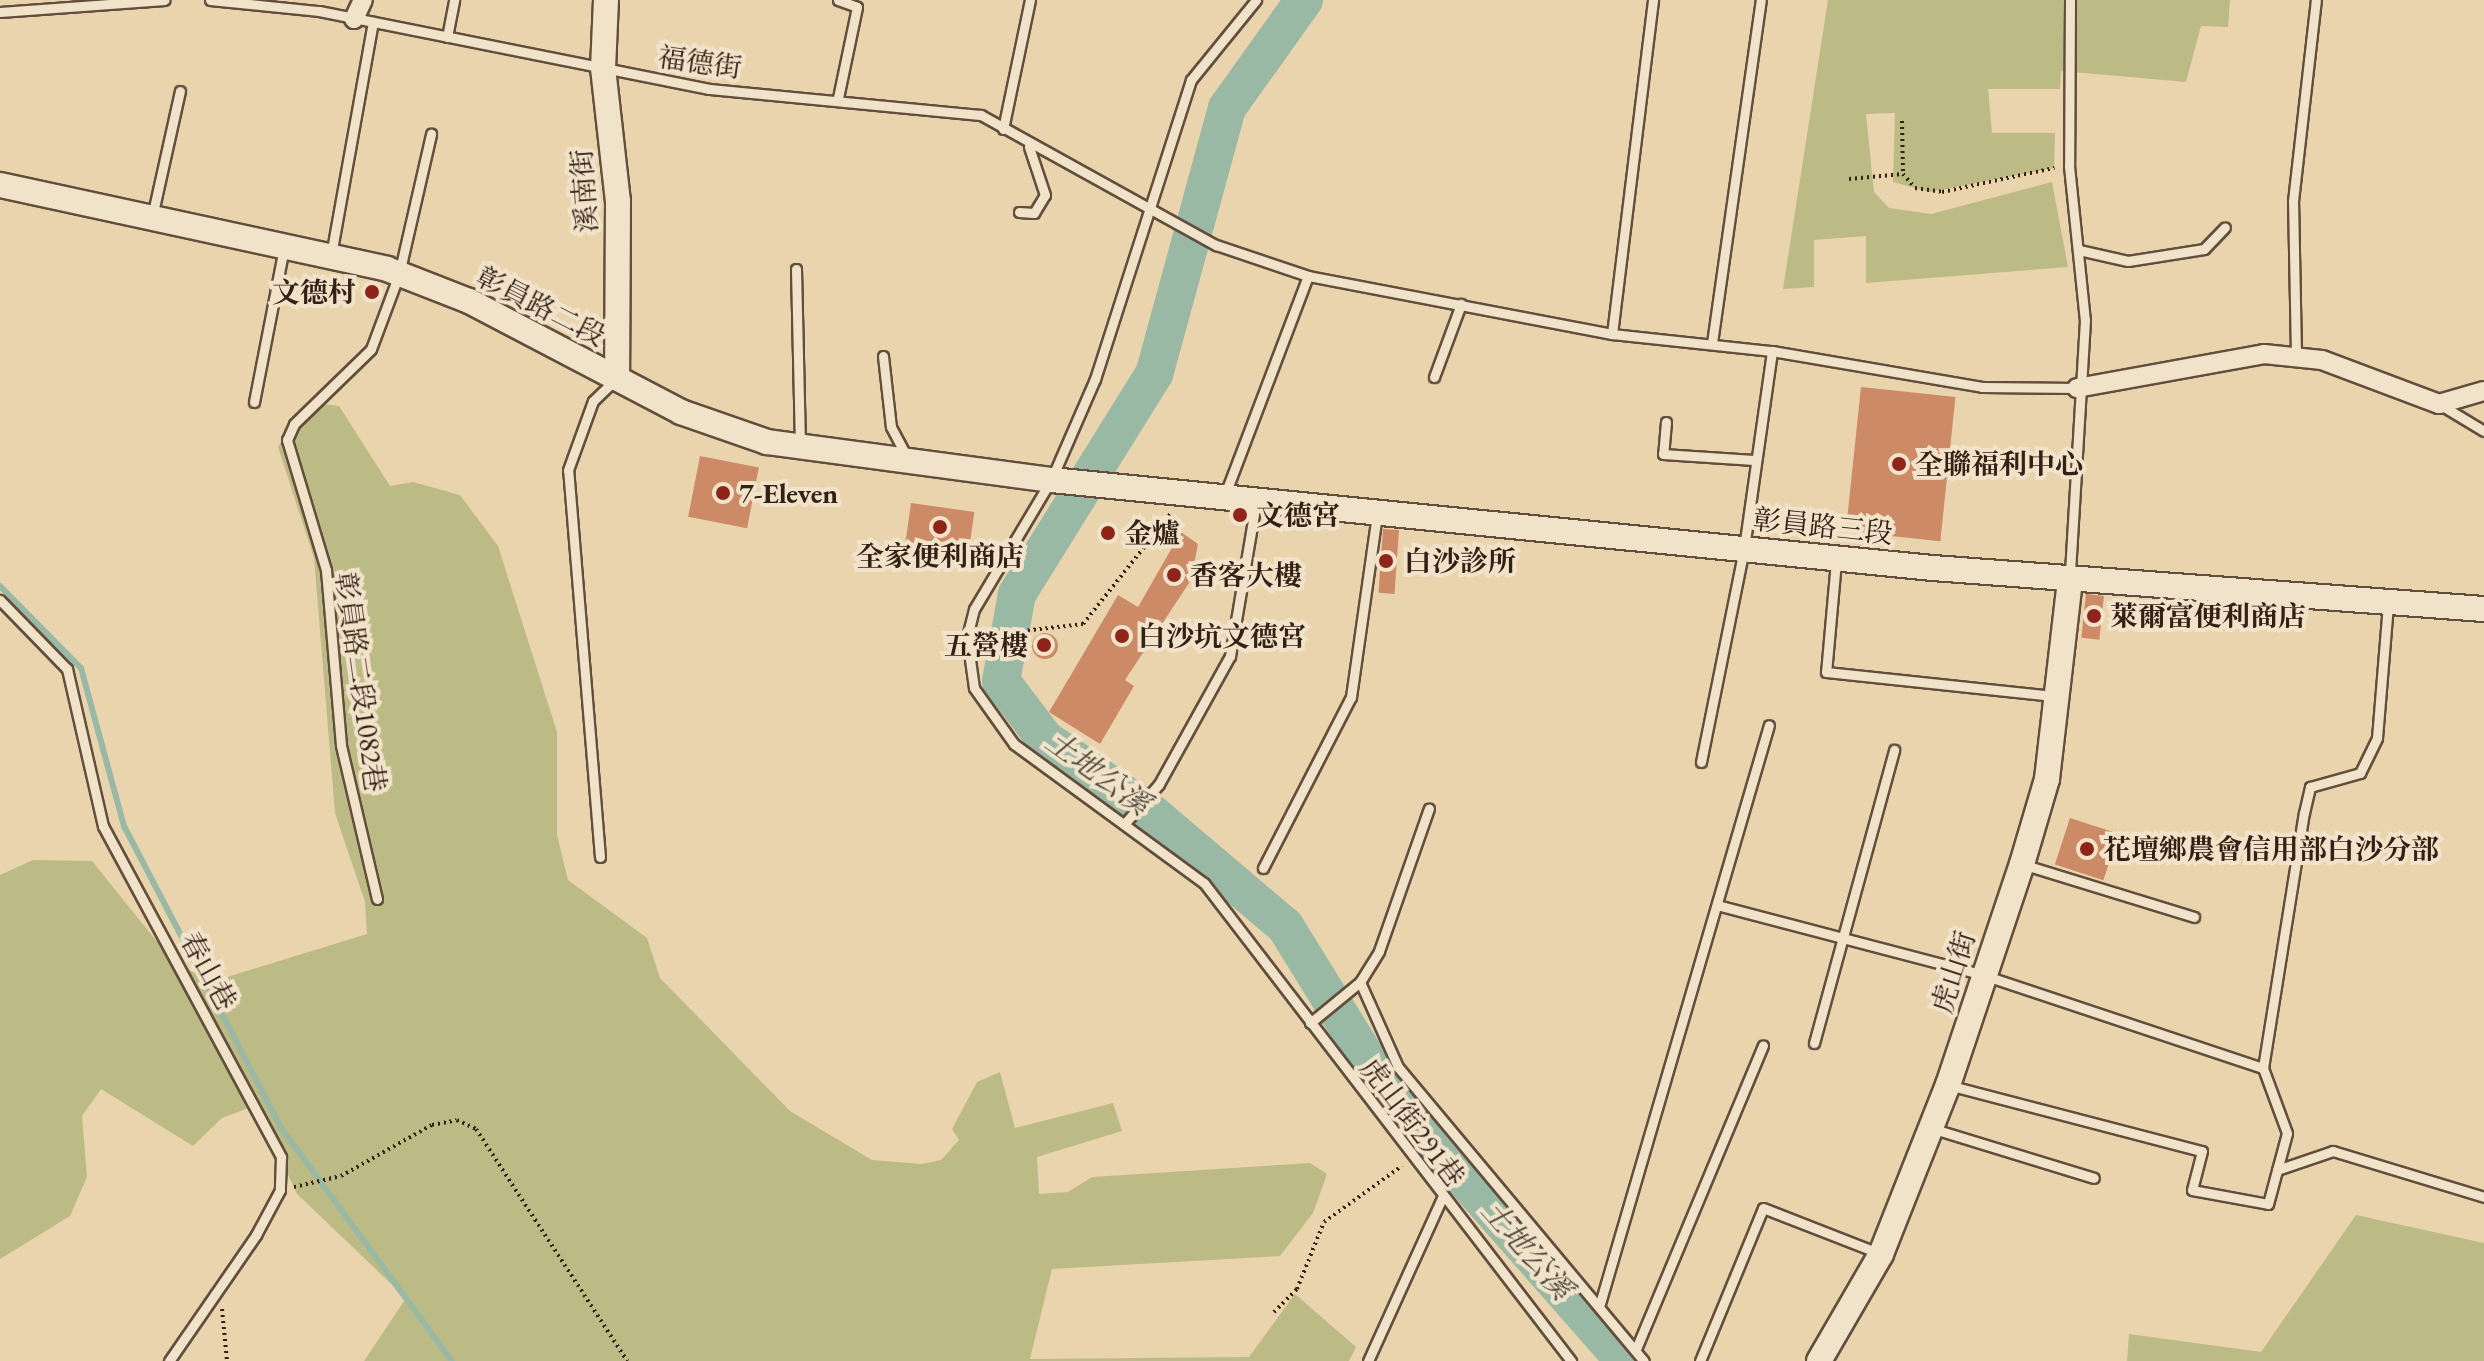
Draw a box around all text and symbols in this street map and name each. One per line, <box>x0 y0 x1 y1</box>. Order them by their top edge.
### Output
street label: 福德街 <box>656 40 744 84</box>
street label: 溪南街 <box>564 148 604 234</box>
street label: 彰員路二段 <box>471 259 611 353</box>
place label: 文德村 <box>272 275 356 309</box>
marker: 文德村 <box>363 283 381 301</box>
place label: 全聯福利中心 <box>1915 447 2083 481</box>
marker: 全聯福利中心 <box>1890 455 1908 473</box>
place label: 7-Eleven <box>739 476 838 510</box>
marker: 7-Eleven <box>714 484 732 502</box>
place label: 文德宮 <box>1256 498 1340 532</box>
street label: 彰員路三段 <box>1752 502 1894 550</box>
marker: 文德宮 <box>1231 506 1249 524</box>
place label: 金爐 <box>1124 516 1180 550</box>
marker: 全家便利商店 <box>931 518 949 536</box>
marker: 金爐 <box>1099 524 1117 542</box>
place label: 全家便利商店 <box>856 539 1024 573</box>
place label: 白沙診所 <box>1404 544 1516 578</box>
marker: 白沙診所 <box>1375 550 1397 572</box>
place label: 香客大樓 <box>1190 558 1302 592</box>
marker: 香客大樓 <box>1165 566 1183 584</box>
street label: 彰員路二段1082巷 <box>329 570 393 794</box>
place label: 萊爾富便利商店 <box>2110 599 2306 633</box>
marker: 萊爾富便利商店 <box>2085 607 2103 625</box>
place label: 白沙坑文德宮 <box>1138 619 1306 653</box>
marker: 白沙坑文德宮 <box>1113 627 1131 645</box>
place label: 五營樓 <box>944 628 1028 662</box>
marker: 五營樓 <box>1035 636 1053 654</box>
water label: 土地公溪 <box>1039 723 1157 823</box>
place label: 花壇鄉農會信用部白沙分部 <box>2103 832 2439 866</box>
marker: 花壇鄉農會信用部白沙分部 <box>2078 840 2096 858</box>
street label: 春山巷 <box>174 926 244 1016</box>
street label: 虎山街 <box>1924 927 1982 1017</box>
street label: 虎山街291巷 <box>1354 1051 1472 1193</box>
water label: 土地公溪 <box>1474 1193 1580 1307</box>

